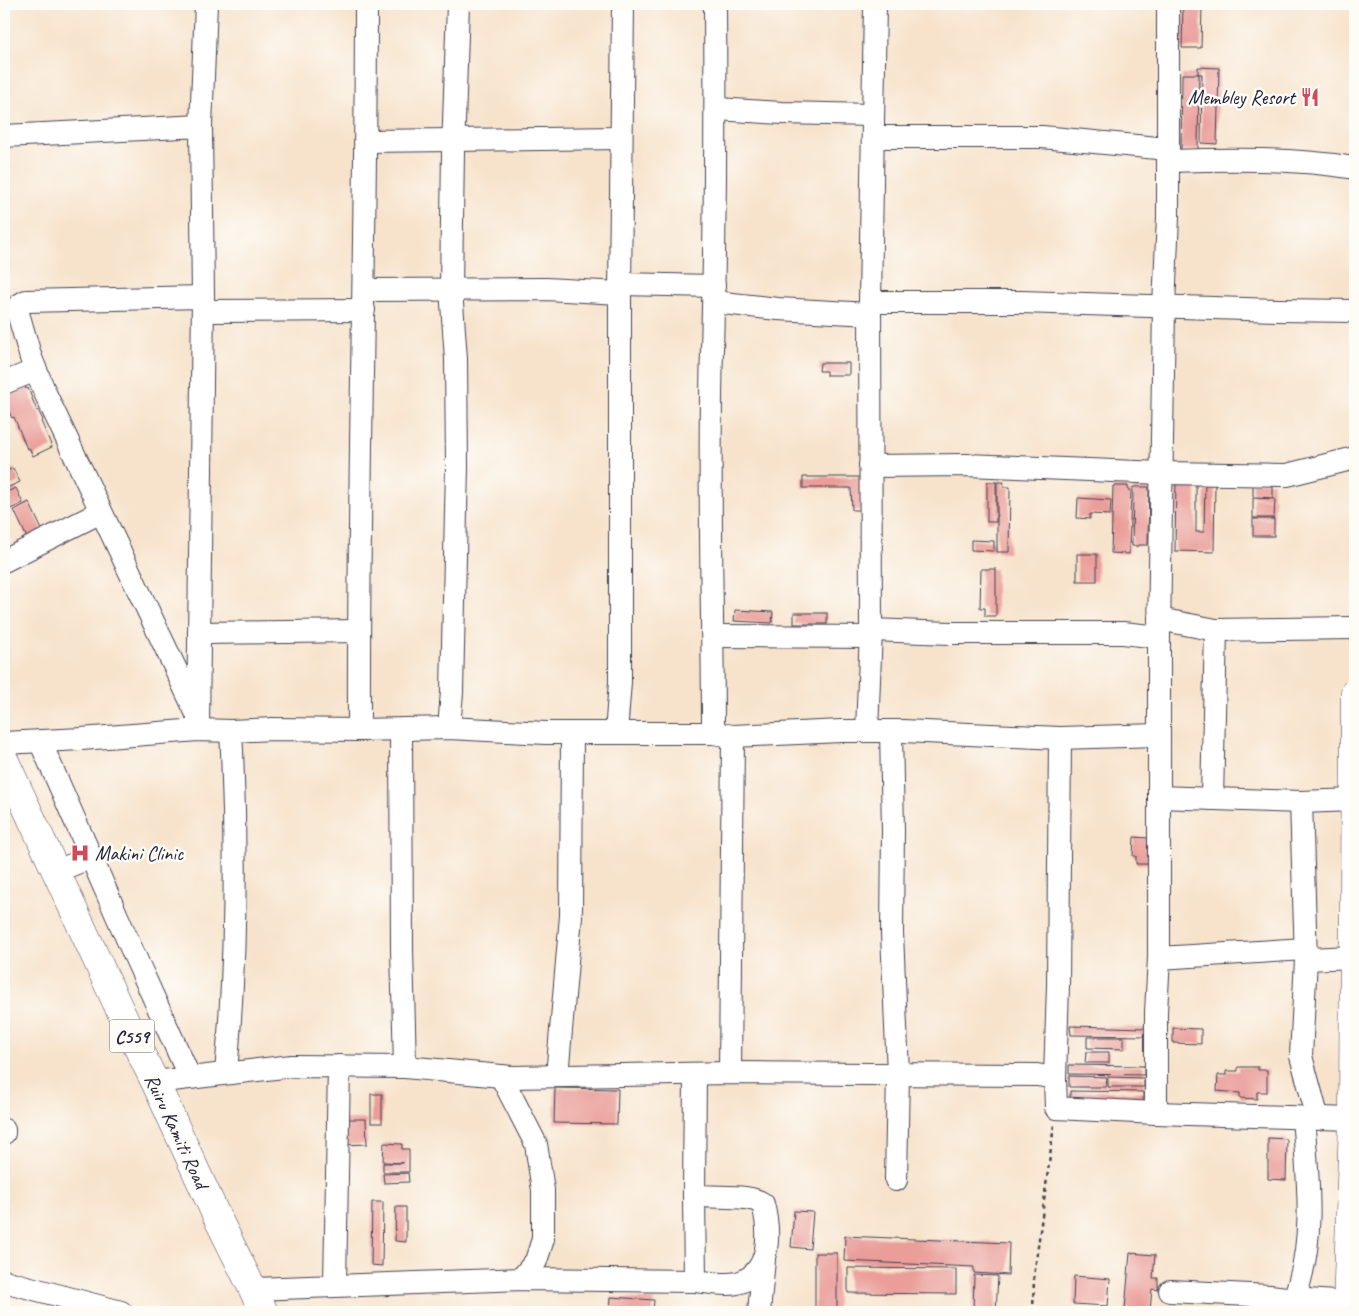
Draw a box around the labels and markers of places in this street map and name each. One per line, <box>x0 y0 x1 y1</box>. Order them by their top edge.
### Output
place label: Membley Resort <box>1188 85 1297 110</box>
restaurant icon: Membley Resort <box>1299 86 1321 108</box>
place label: Makini Clinic <box>95 841 184 866</box>
hospital icon: Makini Clinic <box>69 842 91 864</box>

